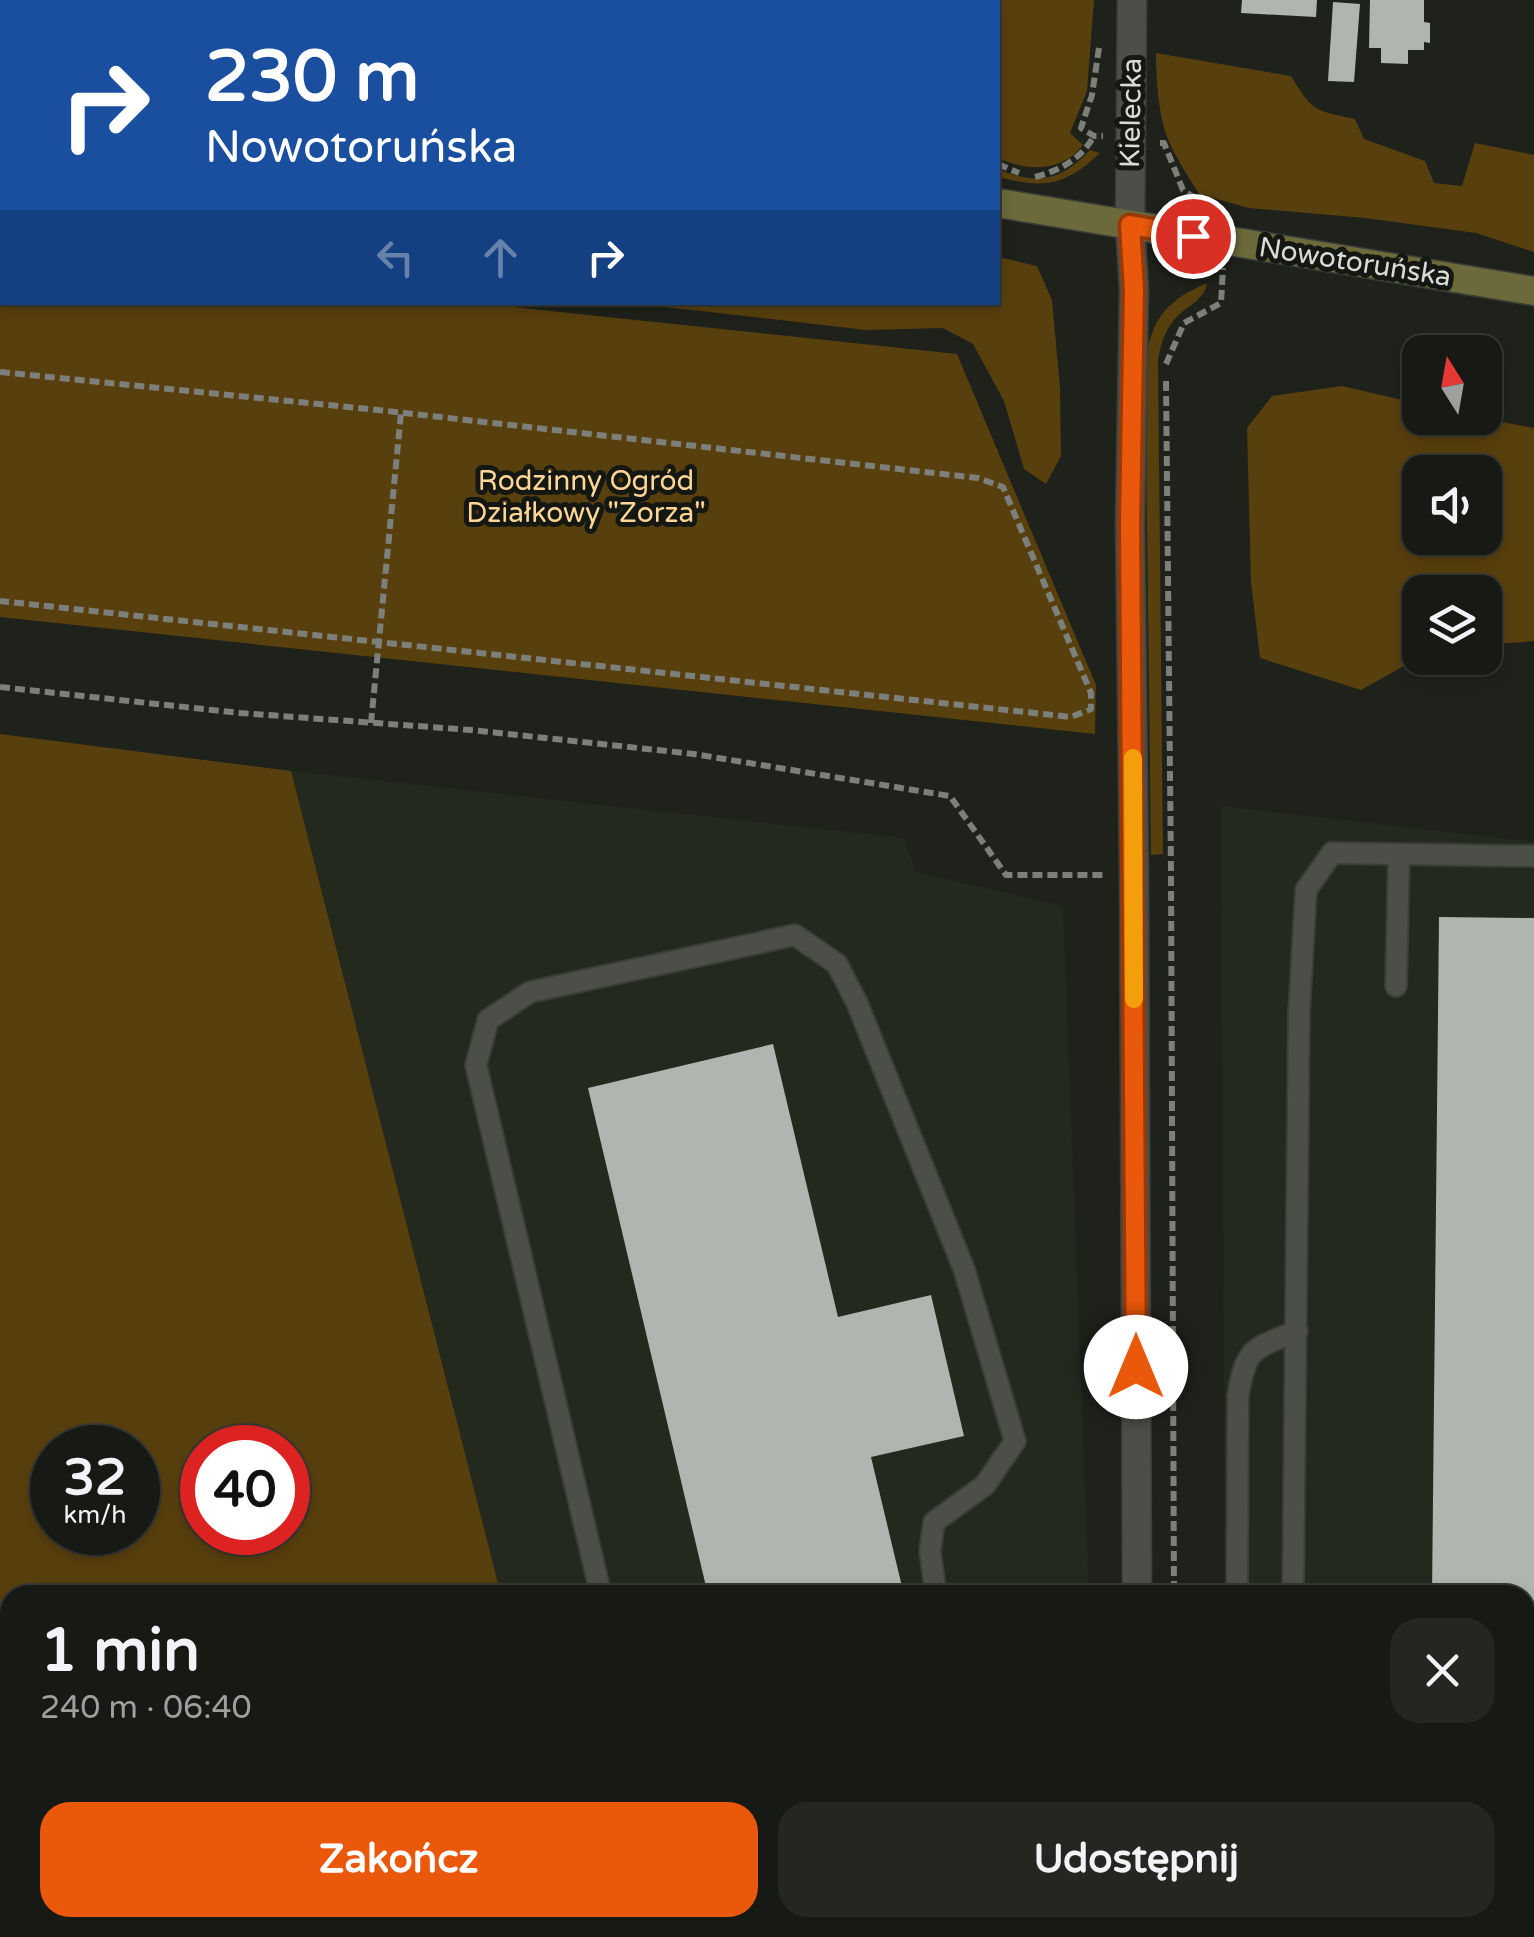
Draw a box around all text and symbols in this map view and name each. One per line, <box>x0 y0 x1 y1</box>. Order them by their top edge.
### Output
text: 230 m <box>205 36 419 120</box>
icon: right <box>40 40 170 170</box>
street label: Kielecka <box>1113 58 1149 168</box>
text: Nowotoruńska <box>205 121 517 175</box>
pin <box>1151 194 1236 279</box>
icon: arrive <box>1166 209 1221 264</box>
icon: left <box>368 230 423 285</box>
icon: ahead <box>473 230 528 285</box>
icon: right <box>578 230 633 285</box>
street label: Nowotoruńska <box>1256 230 1454 294</box>
north arrow <box>1402 335 1502 435</box>
map controls <box>1402 335 1502 675</box>
button: sound <box>1402 455 1502 555</box>
park label: Rodzinny Ogród Działkowy "Zorza" <box>466 464 706 530</box>
button: layers <box>1402 575 1502 675</box>
position arrow <box>1084 1315 1188 1419</box>
speed limit sign: 40 <box>180 1425 310 1555</box>
text: 32 <box>64 1448 126 1508</box>
text: km/h <box>64 1500 126 1530</box>
text: 1 min <box>40 1615 200 1687</box>
button: close <box>1390 1618 1495 1723</box>
text: 240 m · 06:40 <box>40 1689 252 1727</box>
button: Zakończ <box>40 1802 758 1917</box>
button: Udostępnij <box>778 1802 1495 1917</box>

